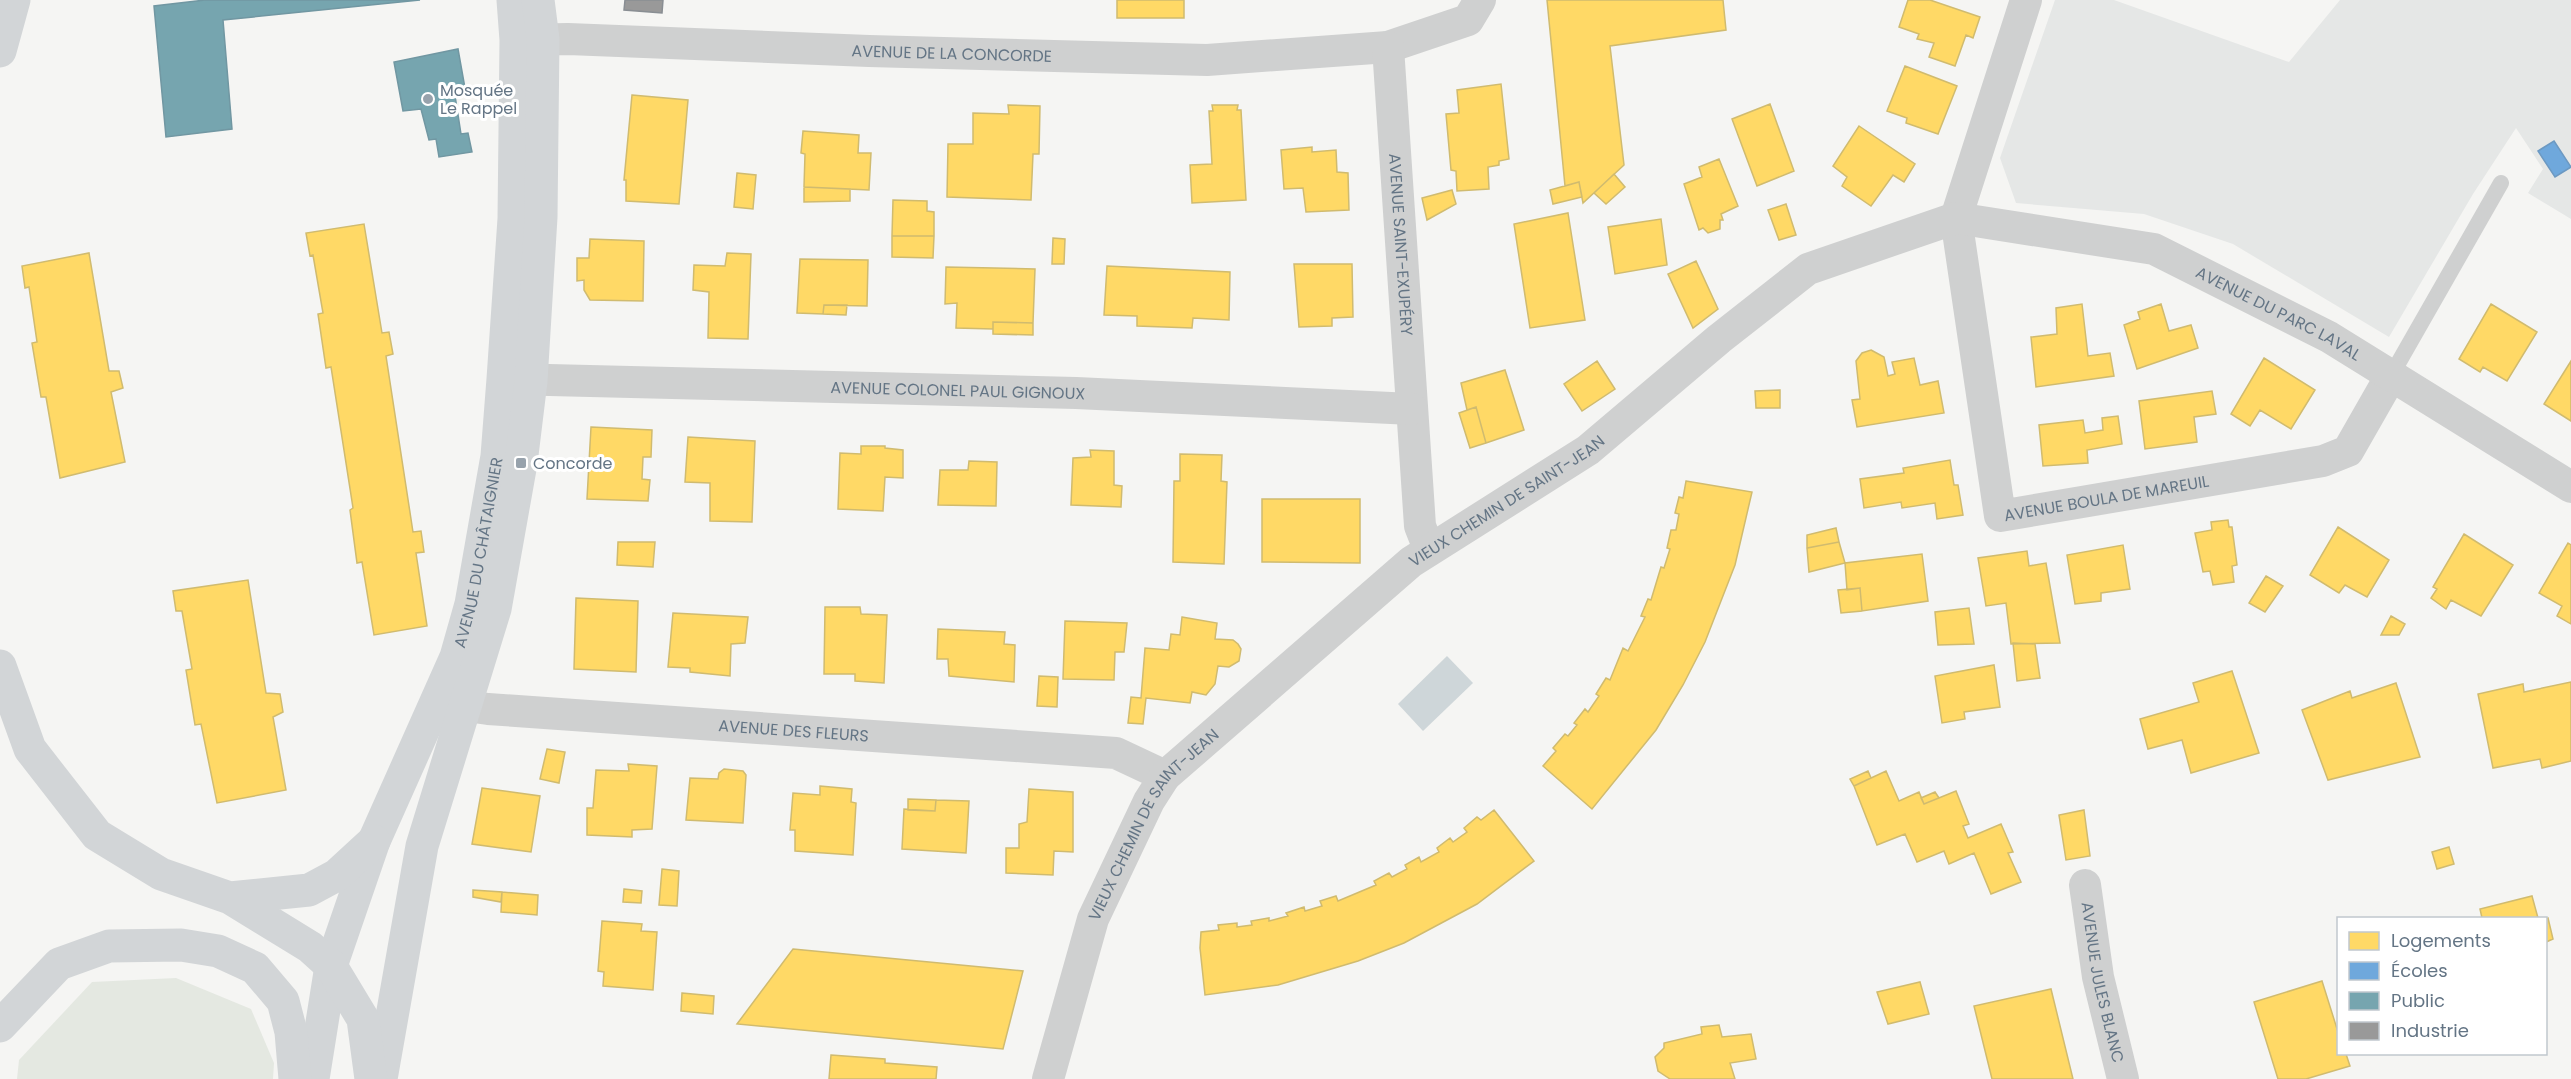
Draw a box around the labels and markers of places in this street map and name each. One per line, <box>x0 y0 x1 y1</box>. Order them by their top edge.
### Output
place label: Mosquée Le Rappel <box>440 79 517 120</box>
marker: Mosquée Le Rappel <box>421 92 435 106</box>
place label: Concorde <box>533 452 613 475</box>
marker: Concorde <box>514 456 528 470</box>

